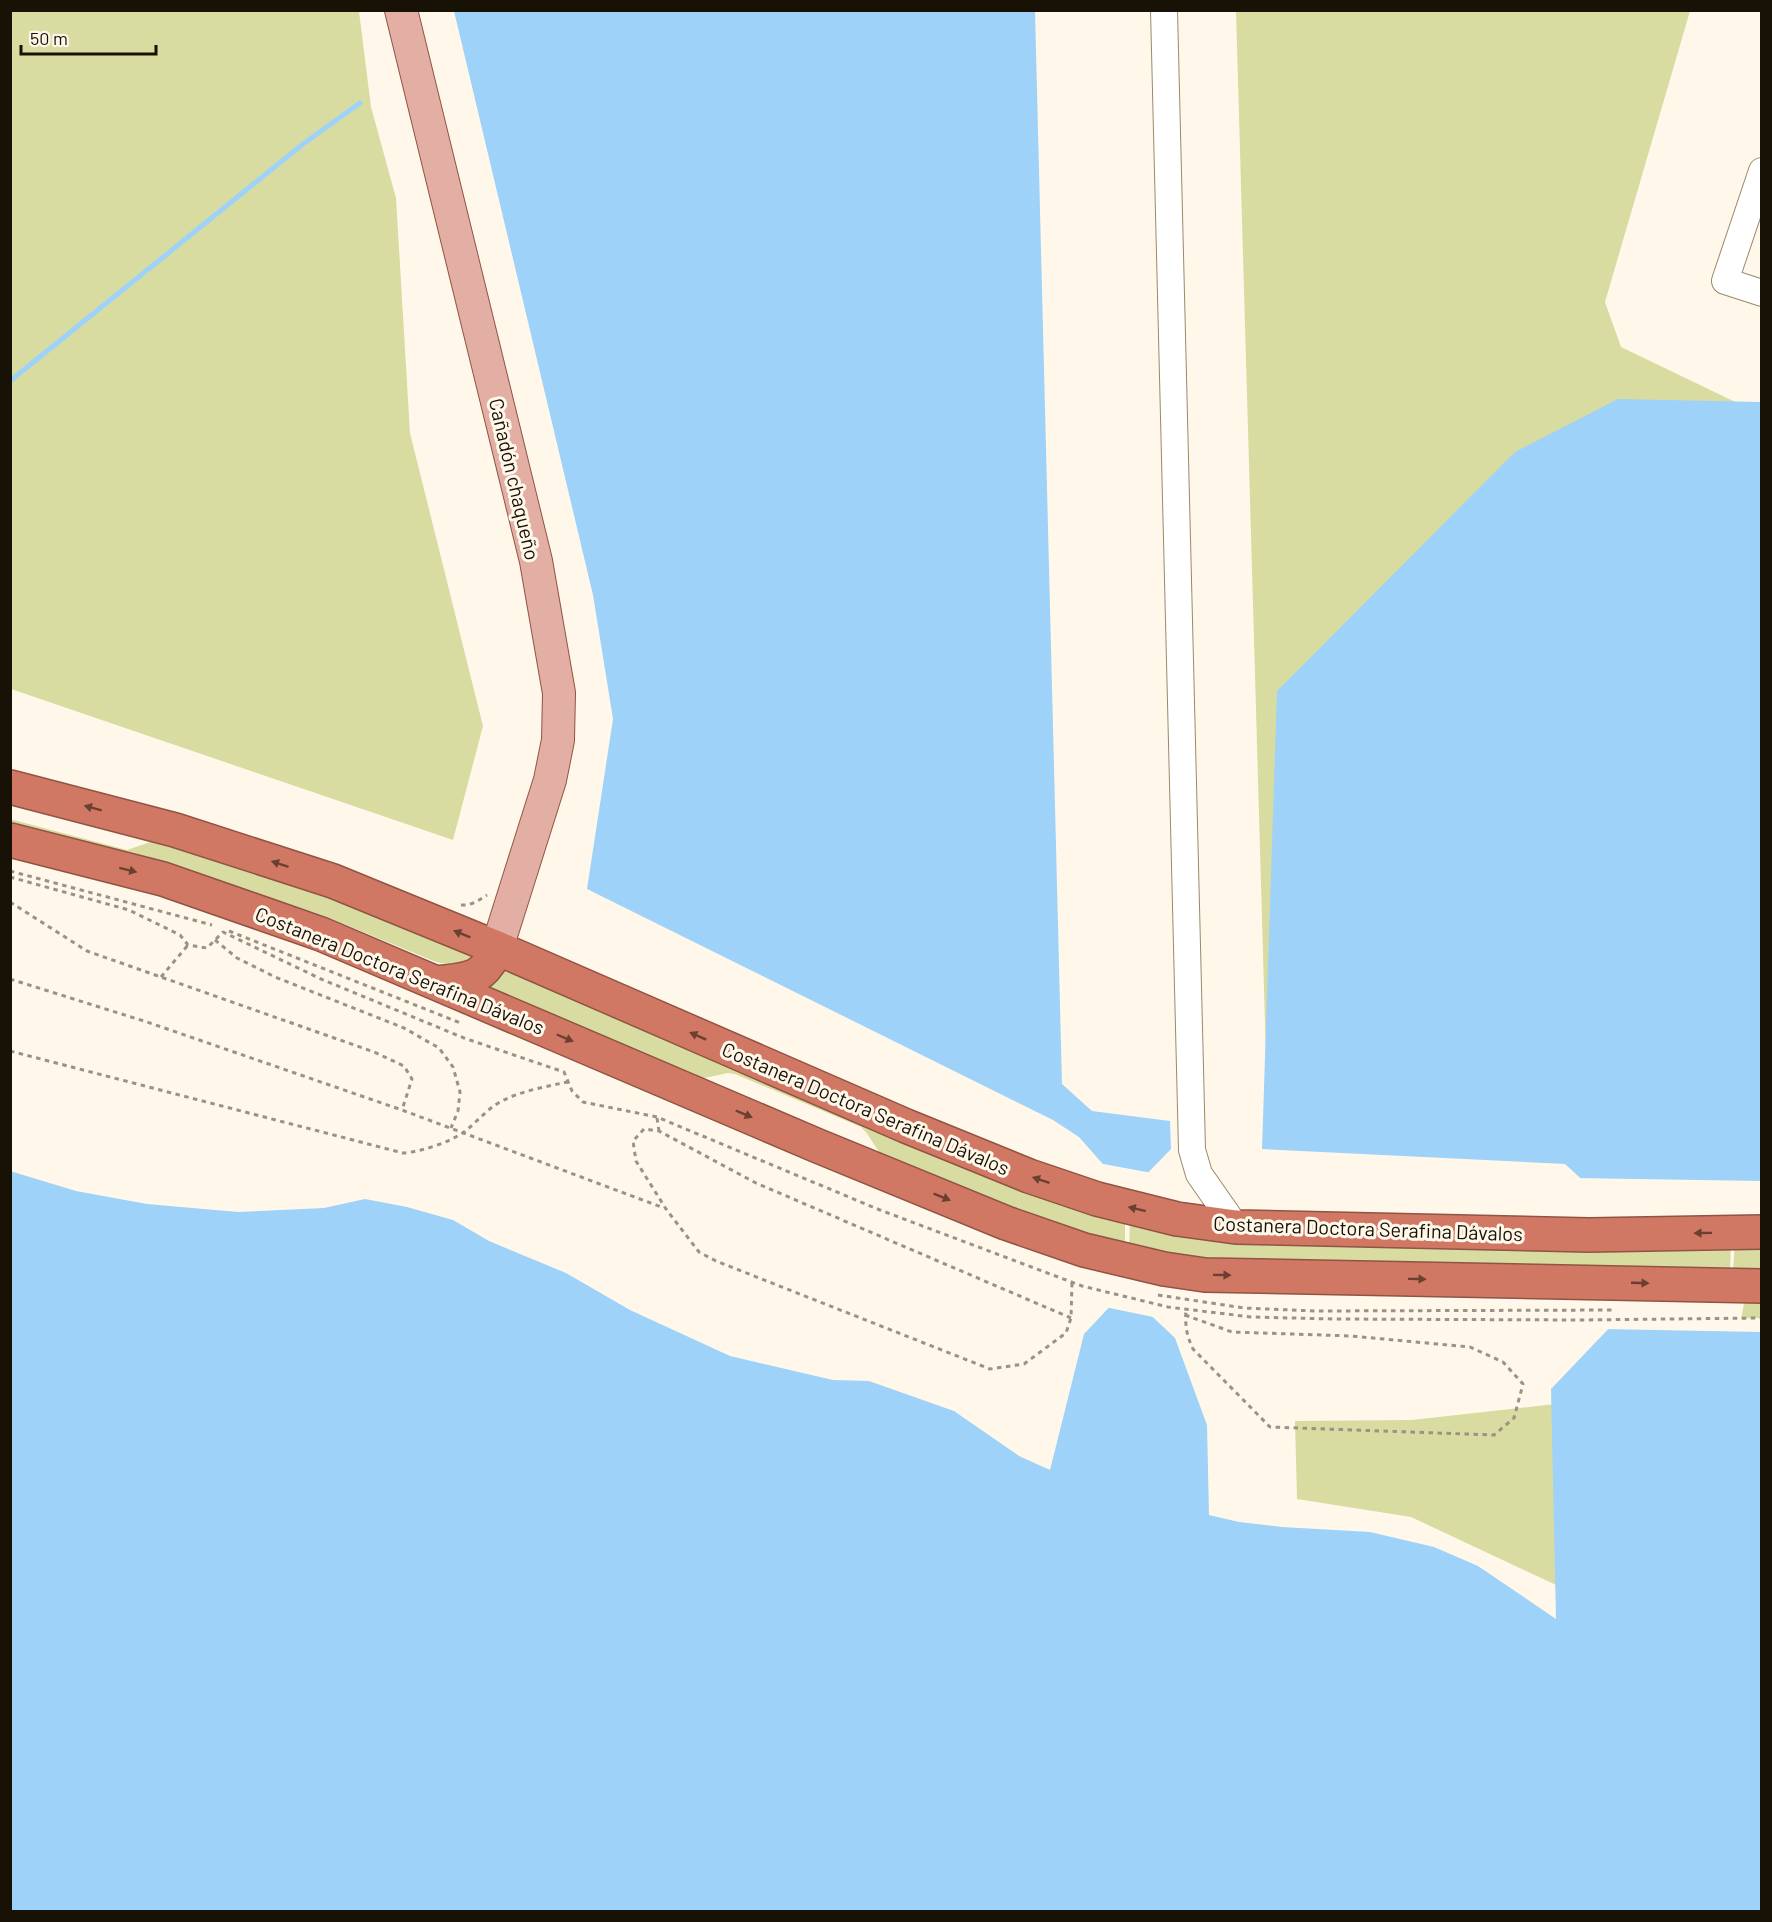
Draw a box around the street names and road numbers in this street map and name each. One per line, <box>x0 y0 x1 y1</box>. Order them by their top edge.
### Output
street label: Cañadón chaqueño <box>485 396 545 562</box>
street label: Costanera Doctora Serafina Dávalos <box>252 901 548 1039</box>
street label: Costanera Doctora Serafina Dávalos <box>719 1036 1013 1180</box>
street label: Costanera Doctora Serafina Dávalos <box>1213 1211 1523 1245</box>

